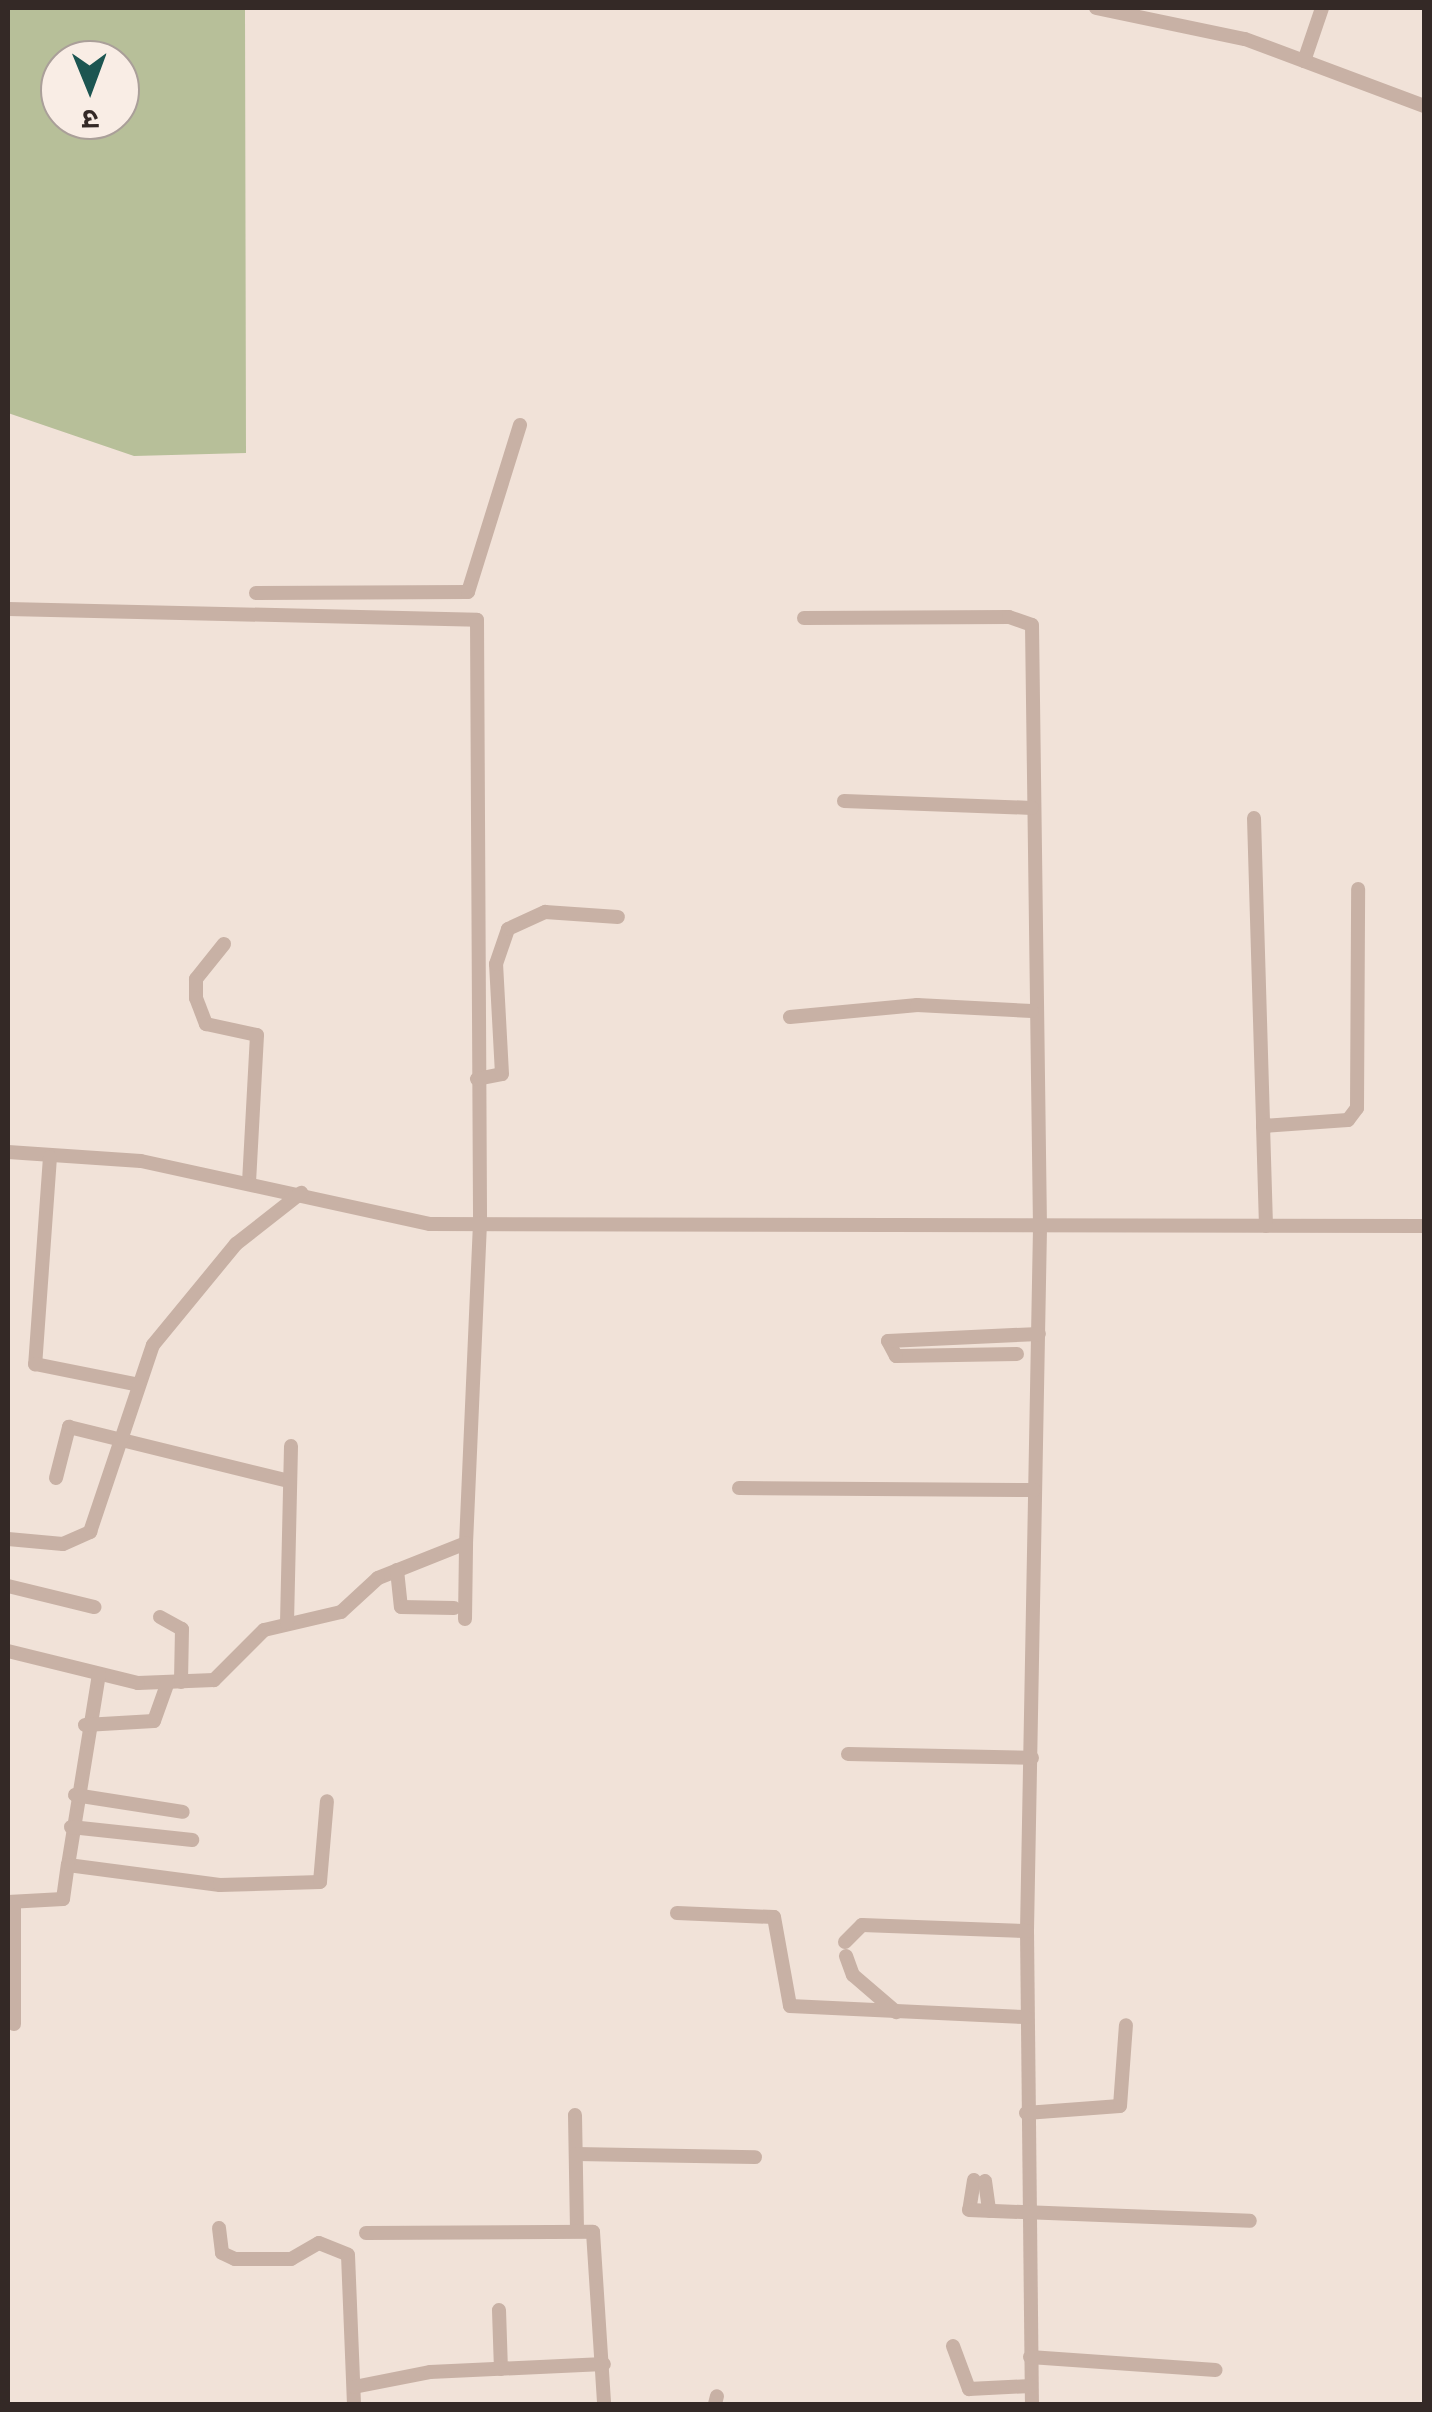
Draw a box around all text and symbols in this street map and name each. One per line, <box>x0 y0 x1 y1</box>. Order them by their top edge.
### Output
north arrow <box>40 40 140 140</box>
text: उ <box>82 102 99 135</box>

